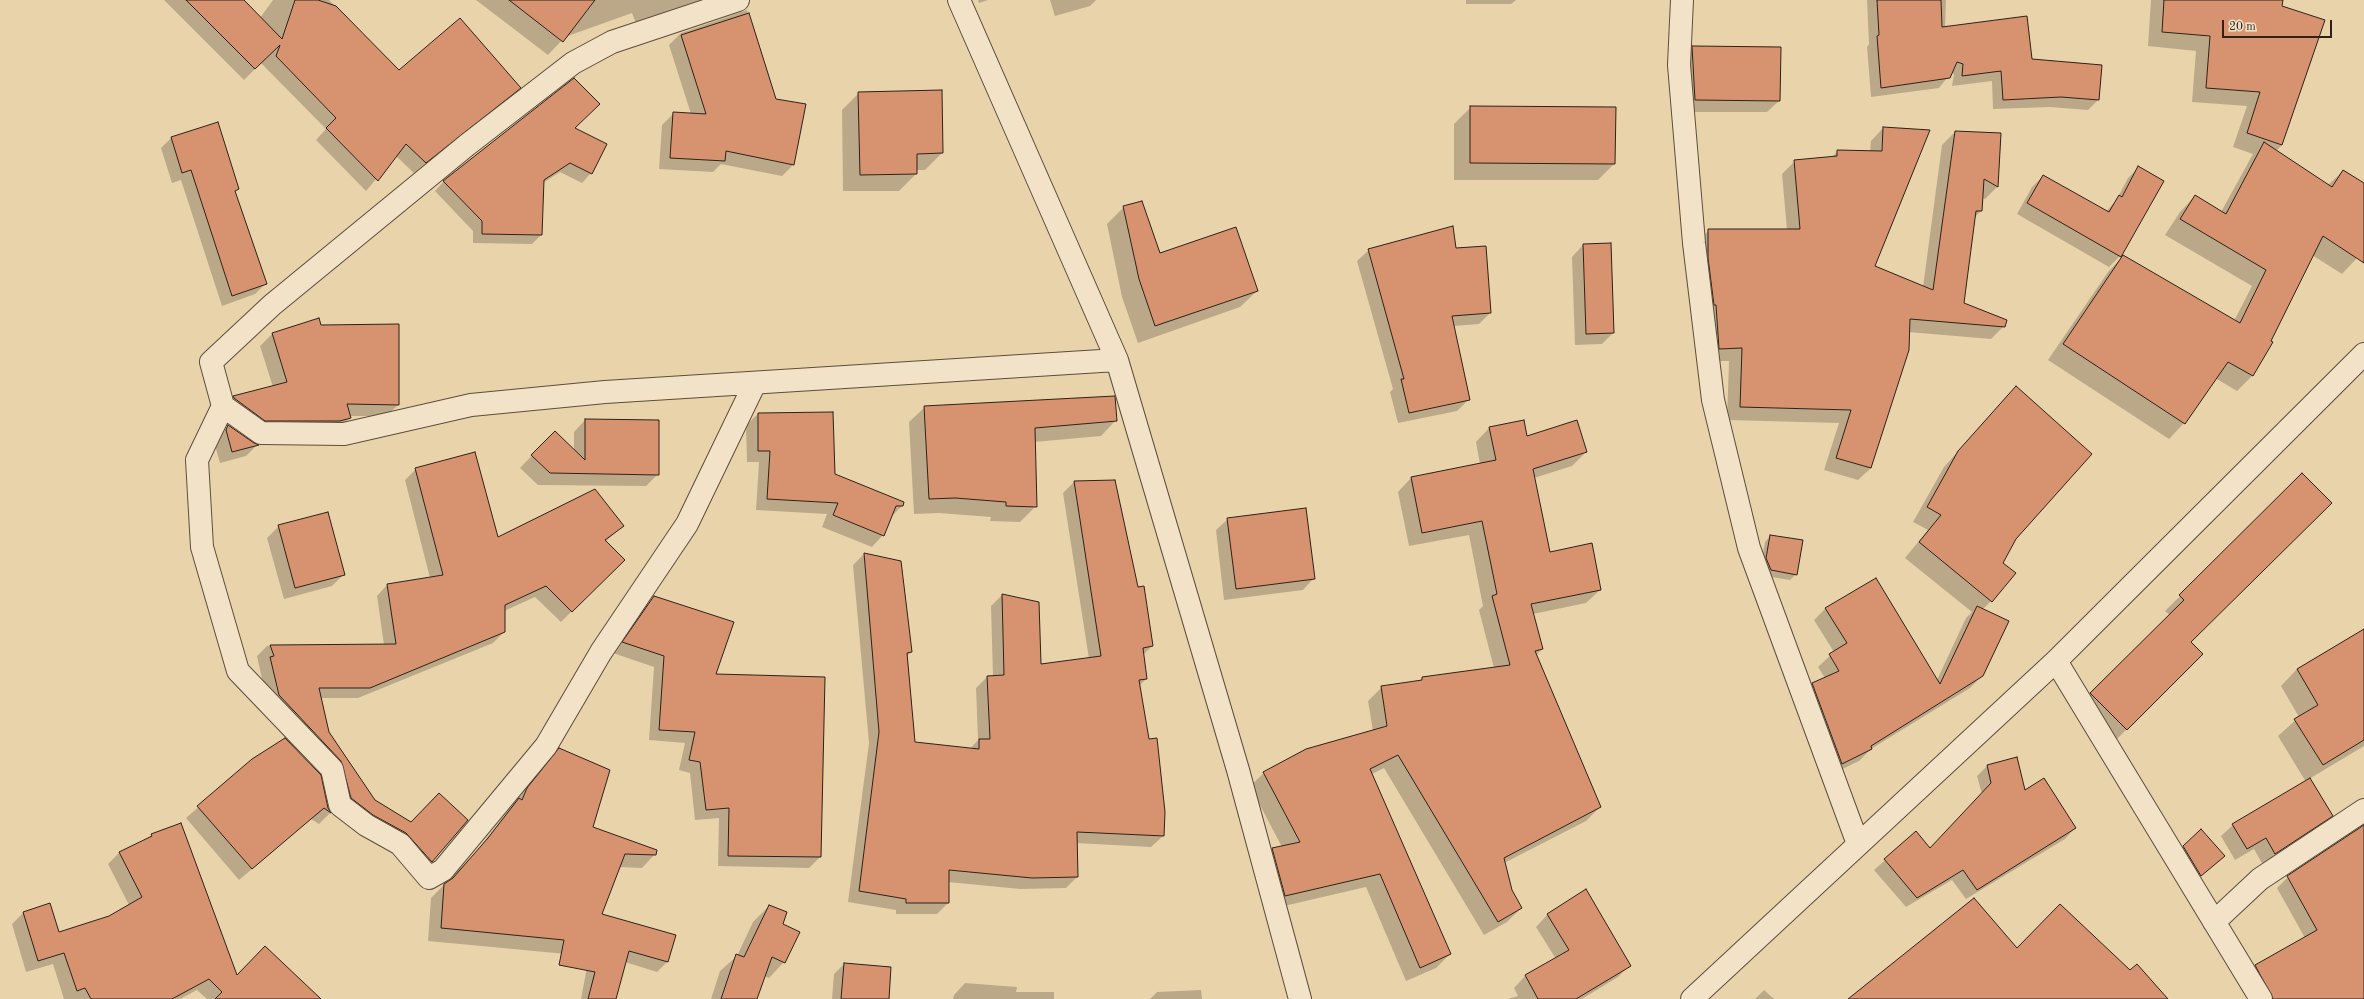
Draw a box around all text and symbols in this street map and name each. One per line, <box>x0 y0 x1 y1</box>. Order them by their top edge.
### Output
scale bar <box>2224 12 2334 38</box>
text: 20 m <box>2229 21 2256 33</box>

